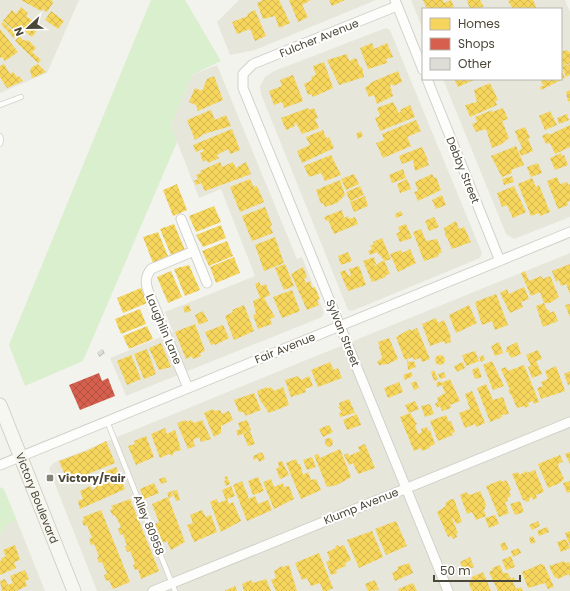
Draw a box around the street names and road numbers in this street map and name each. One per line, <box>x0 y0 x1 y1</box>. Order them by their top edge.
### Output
street label: Fulcher Avenue <box>277 15 361 61</box>
street label: Debby Street <box>442 134 484 206</box>
street label: Laughlin Lane <box>142 291 186 367</box>
street label: Sylvan Street <box>322 297 364 369</box>
street label: Fair Avenue <box>252 329 318 367</box>
street label: Victory Boulevard <box>12 450 62 546</box>
street label: Klump Avenue <box>321 484 401 528</box>
street label: Alley 80958 <box>130 493 168 557</box>

